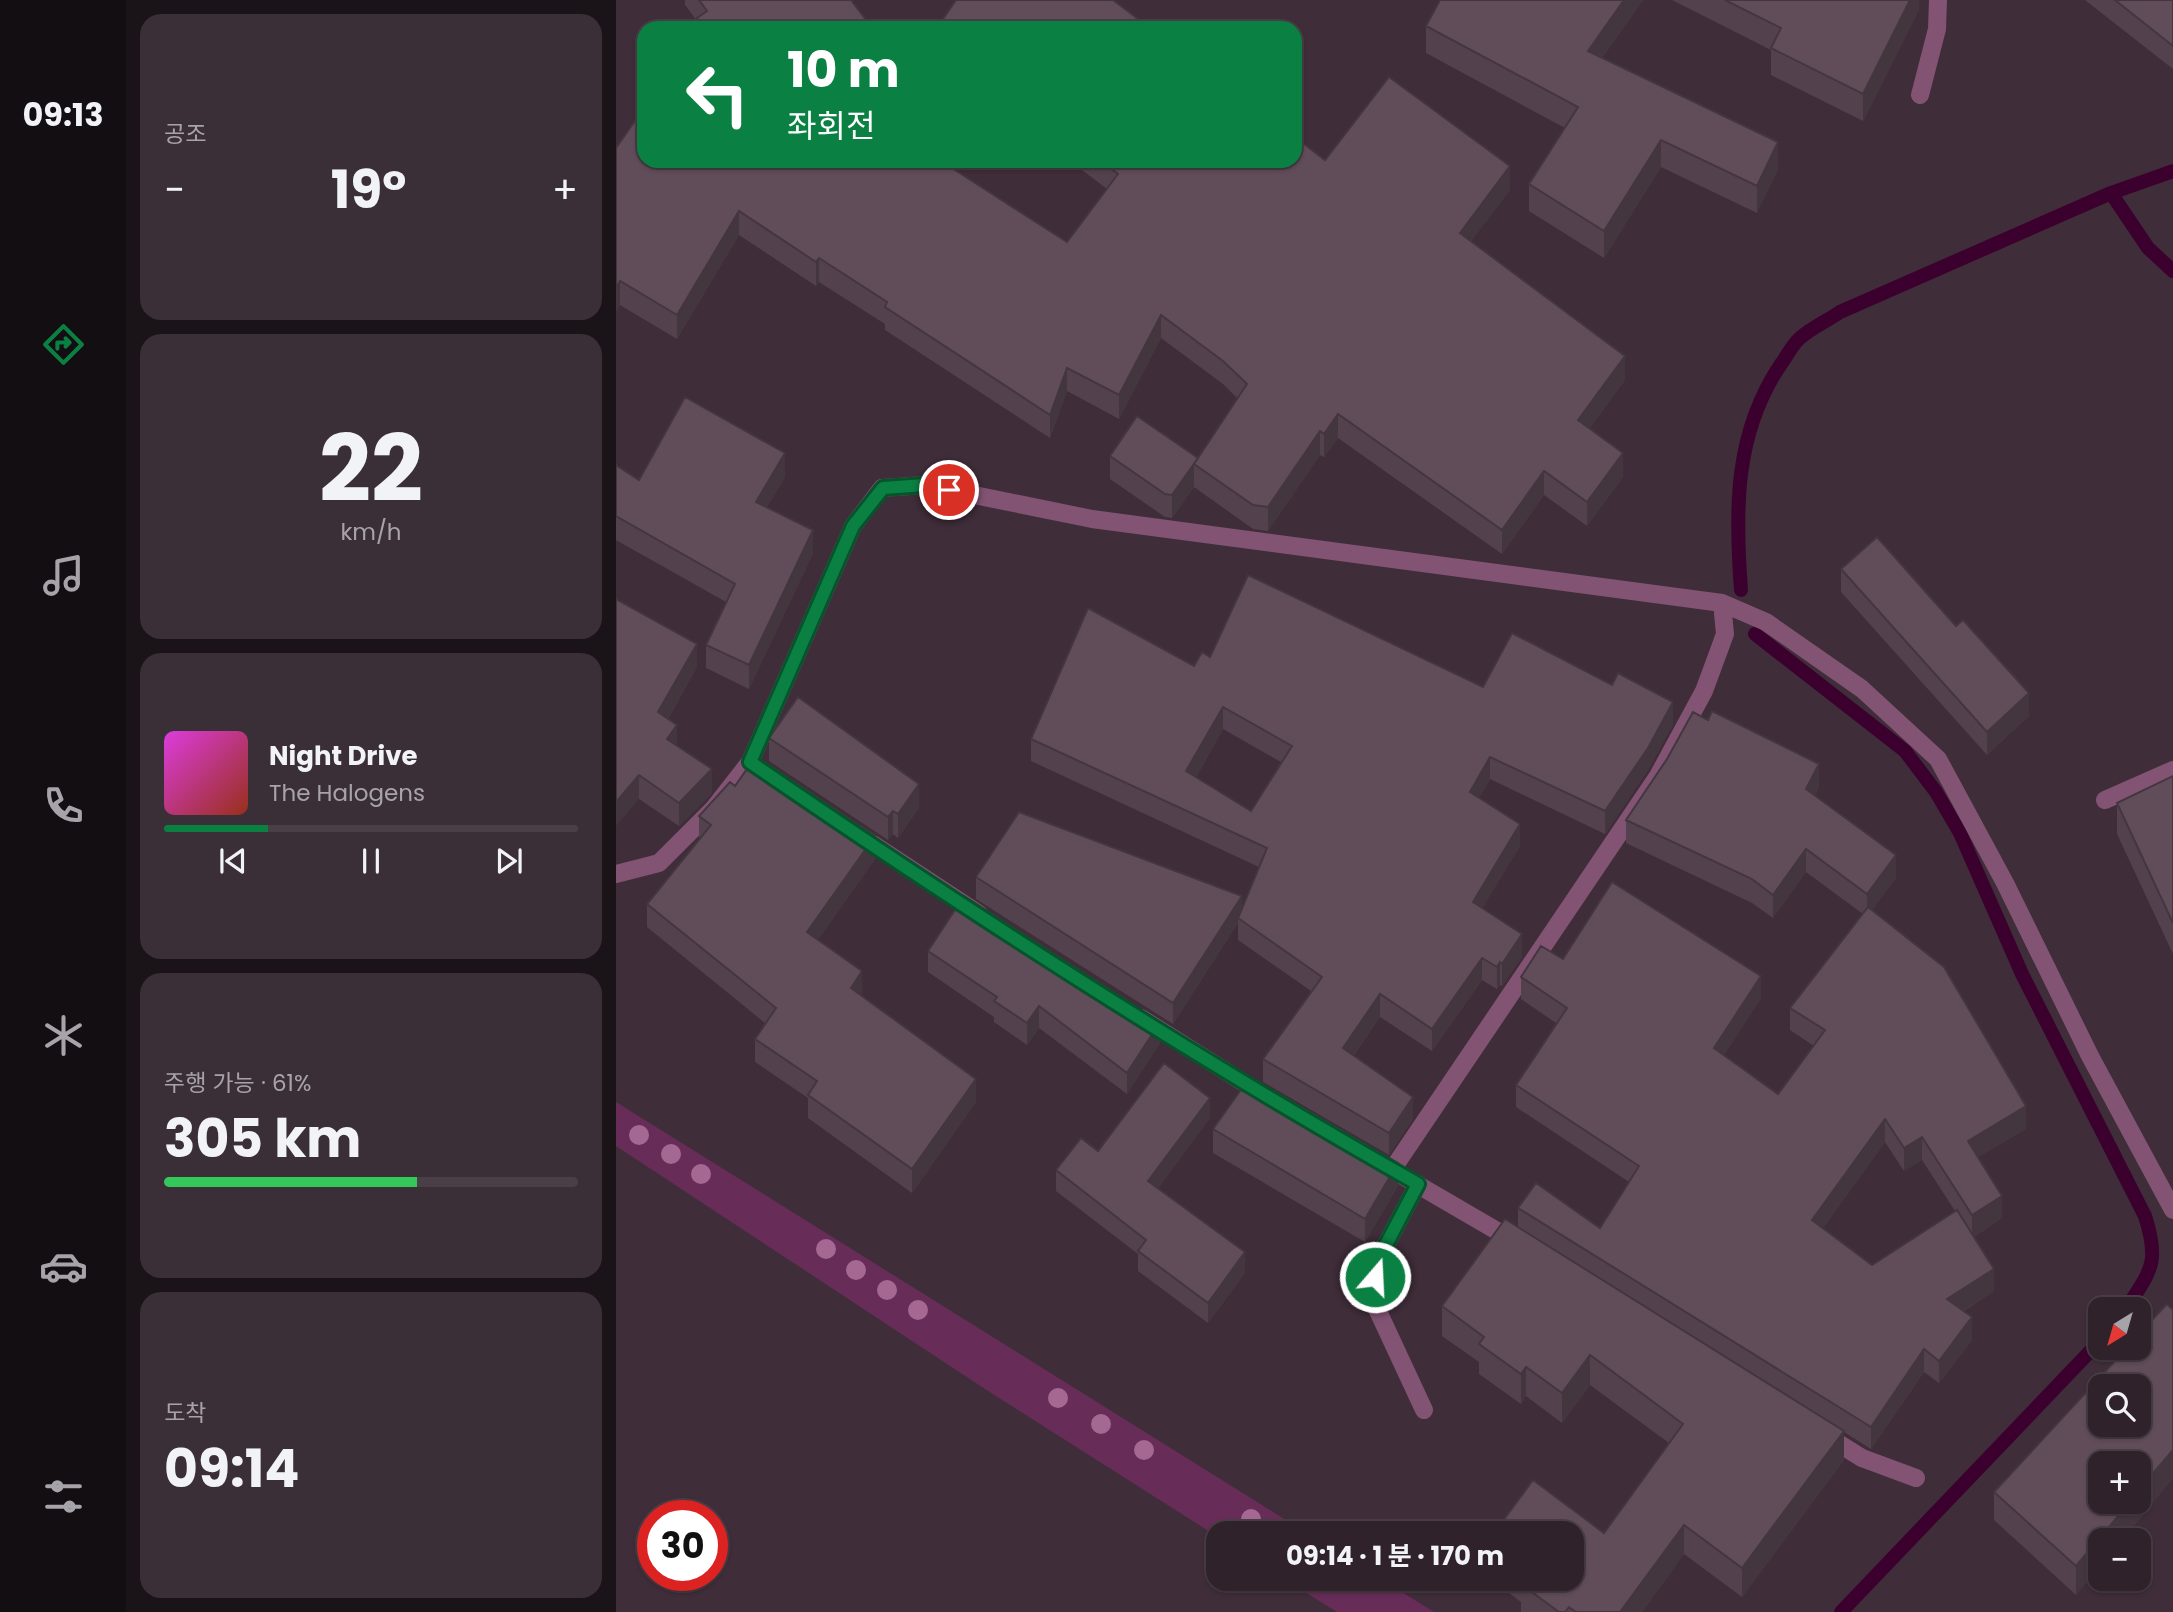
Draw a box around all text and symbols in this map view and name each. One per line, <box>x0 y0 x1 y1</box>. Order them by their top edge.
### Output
text: 10 m <box>787 36 900 104</box>
icon: left <box>672 49 763 140</box>
text: 09:13 <box>22 92 104 137</box>
text: 좌회전 <box>787 103 875 148</box>
text: 공조 <box>164 118 206 150</box>
text: 19° <box>331 153 406 226</box>
text: − <box>164 163 185 216</box>
text: + <box>552 163 578 216</box>
icon: directions <box>39 320 88 369</box>
text: 22 <box>319 405 423 533</box>
pin <box>919 460 979 520</box>
icon: arrive <box>930 471 968 509</box>
text: km/h <box>340 516 402 548</box>
icon: music <box>39 551 88 600</box>
text: Night Drive <box>269 738 417 774</box>
text: The Halogens <box>269 777 425 809</box>
icon: phone <box>39 781 88 830</box>
icon: previous <box>214 842 252 880</box>
icon: pause <box>352 842 390 880</box>
icon: next <box>490 842 528 880</box>
icon: climate <box>39 1011 88 1060</box>
text: 주행 가능 · 61% <box>164 1067 311 1099</box>
text: 305 km <box>164 1102 361 1175</box>
position arrow <box>1338 1240 1412 1314</box>
icon: car <box>39 1242 88 1291</box>
north arrow <box>2088 1297 2151 1360</box>
map controls <box>2088 1297 2151 1591</box>
button: search <box>2088 1374 2151 1437</box>
text: 도착 <box>164 1397 206 1429</box>
text: 09:14 <box>164 1432 299 1505</box>
button: + <box>2088 1451 2151 1514</box>
icon: filters <box>39 1472 88 1521</box>
speed limit sign: 30 <box>637 1500 728 1591</box>
button: − <box>2088 1528 2151 1591</box>
text: 09:14 · 1 분 · 170 m <box>1286 1538 1504 1574</box>

